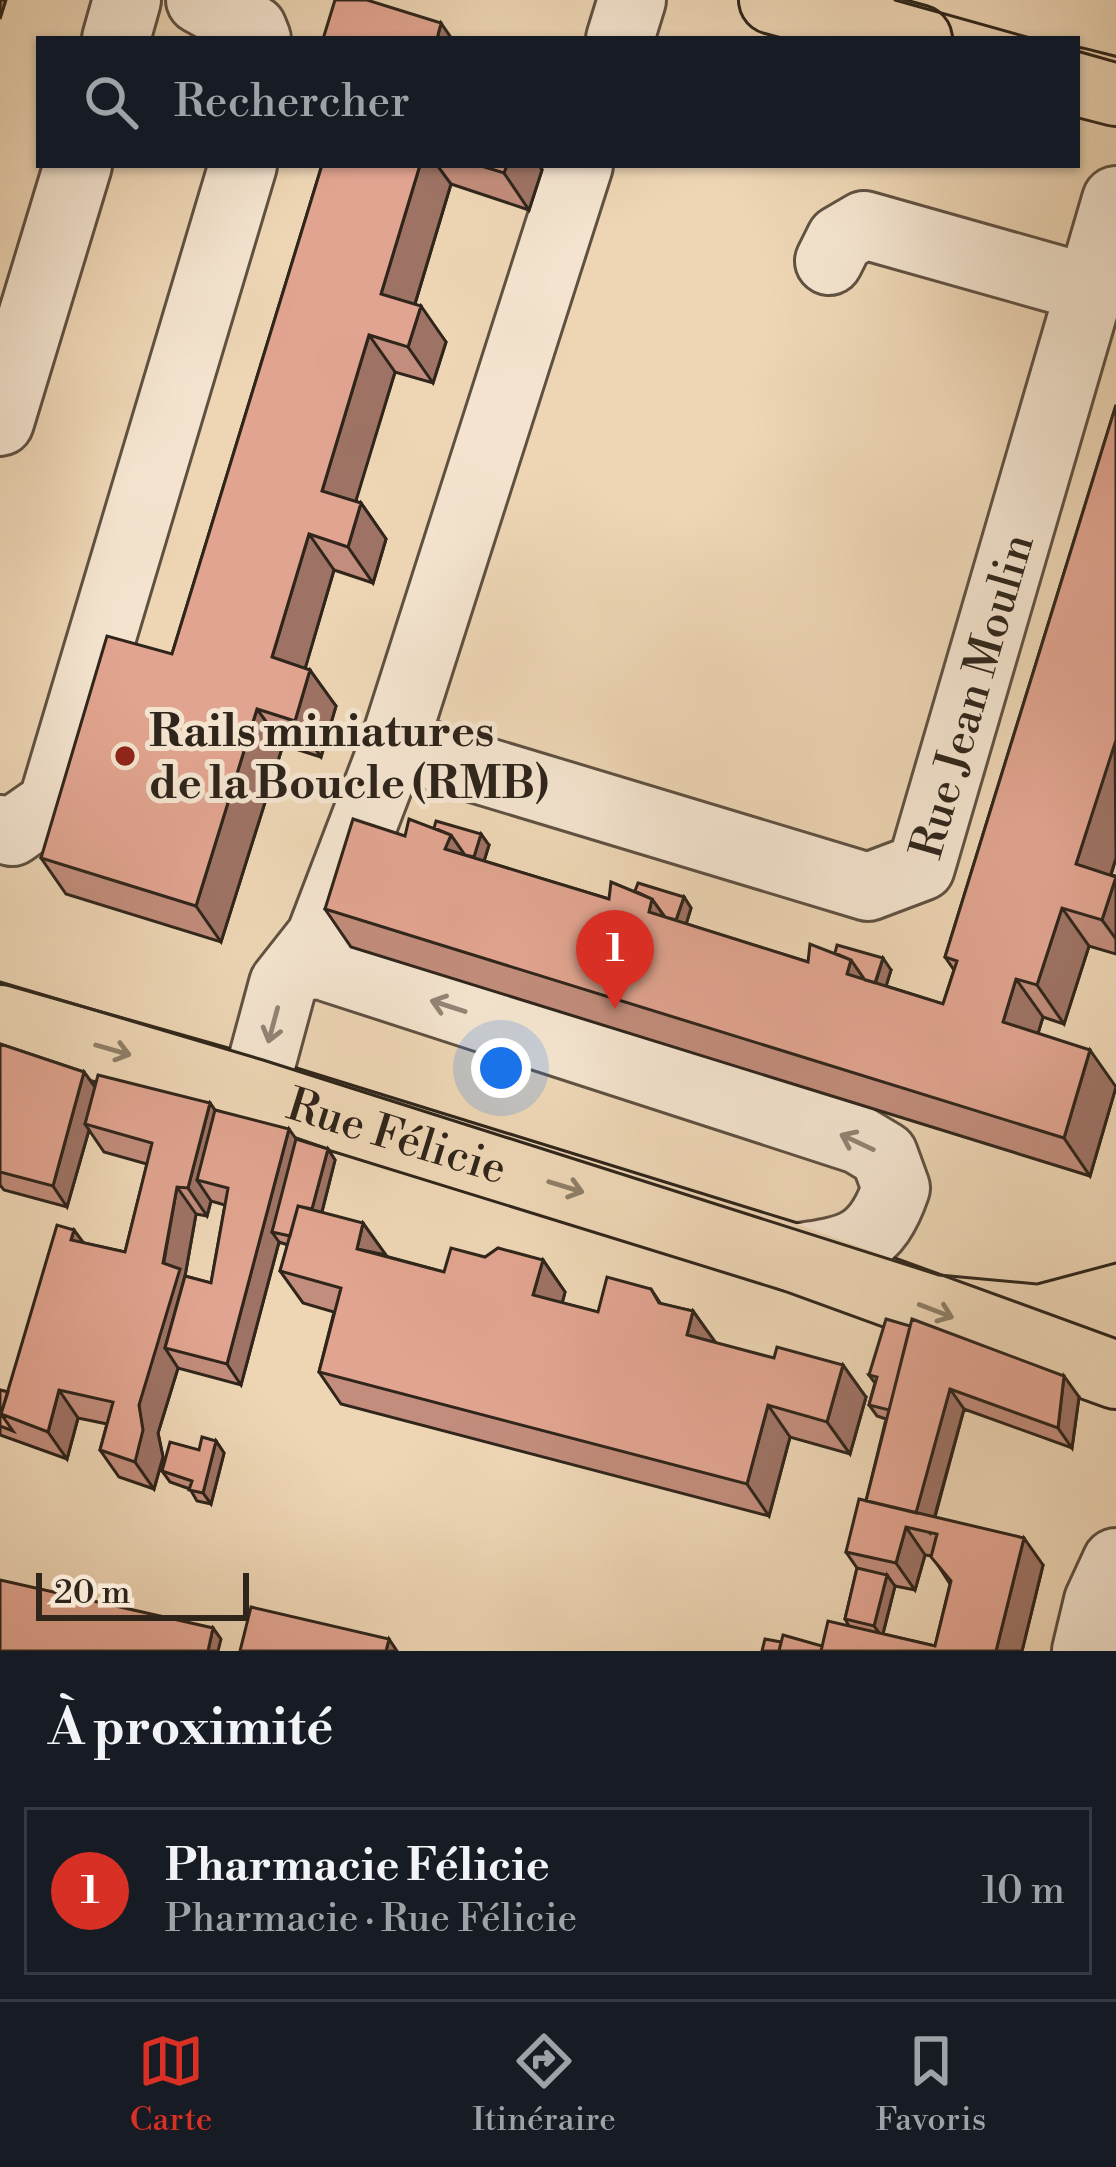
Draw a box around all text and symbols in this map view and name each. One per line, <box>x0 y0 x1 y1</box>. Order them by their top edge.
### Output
search box <box>36 36 1080 168</box>
icon: search <box>78 69 144 135</box>
text: Rechercher <box>174 74 410 131</box>
street label: Rue Jean Moulin <box>899 527 1048 865</box>
place label: Rails miniatures de la Boucle (RMB) <box>149 704 549 813</box>
marker: Rails miniatures de la Boucle (RMB) <box>112 743 138 769</box>
pin: 1 <box>576 910 654 1009</box>
one-way arrow <box>429 994 467 1016</box>
one-way arrow <box>260 1005 282 1043</box>
your location <box>471 1038 531 1098</box>
one-way arrow <box>93 1041 131 1063</box>
street label: Rue Félicie <box>280 1077 513 1198</box>
one-way arrow <box>840 1130 876 1152</box>
one-way arrow <box>546 1178 584 1200</box>
one-way arrow <box>917 1302 954 1324</box>
scale bar <box>36 1567 249 1620</box>
text: 20 m <box>54 1573 130 1614</box>
text: À proximité <box>48 1697 333 1761</box>
text: Pharmacie Félicie <box>165 1838 550 1895</box>
text: 1 <box>81 1867 99 1916</box>
text: 10 m <box>981 1867 1065 1916</box>
text: Pharmacie · Rue Félicie <box>165 1895 577 1944</box>
tab: Carte <box>130 2028 212 2141</box>
tab: Itinéraire <box>472 2028 616 2141</box>
tab: Favoris <box>876 2028 986 2141</box>

